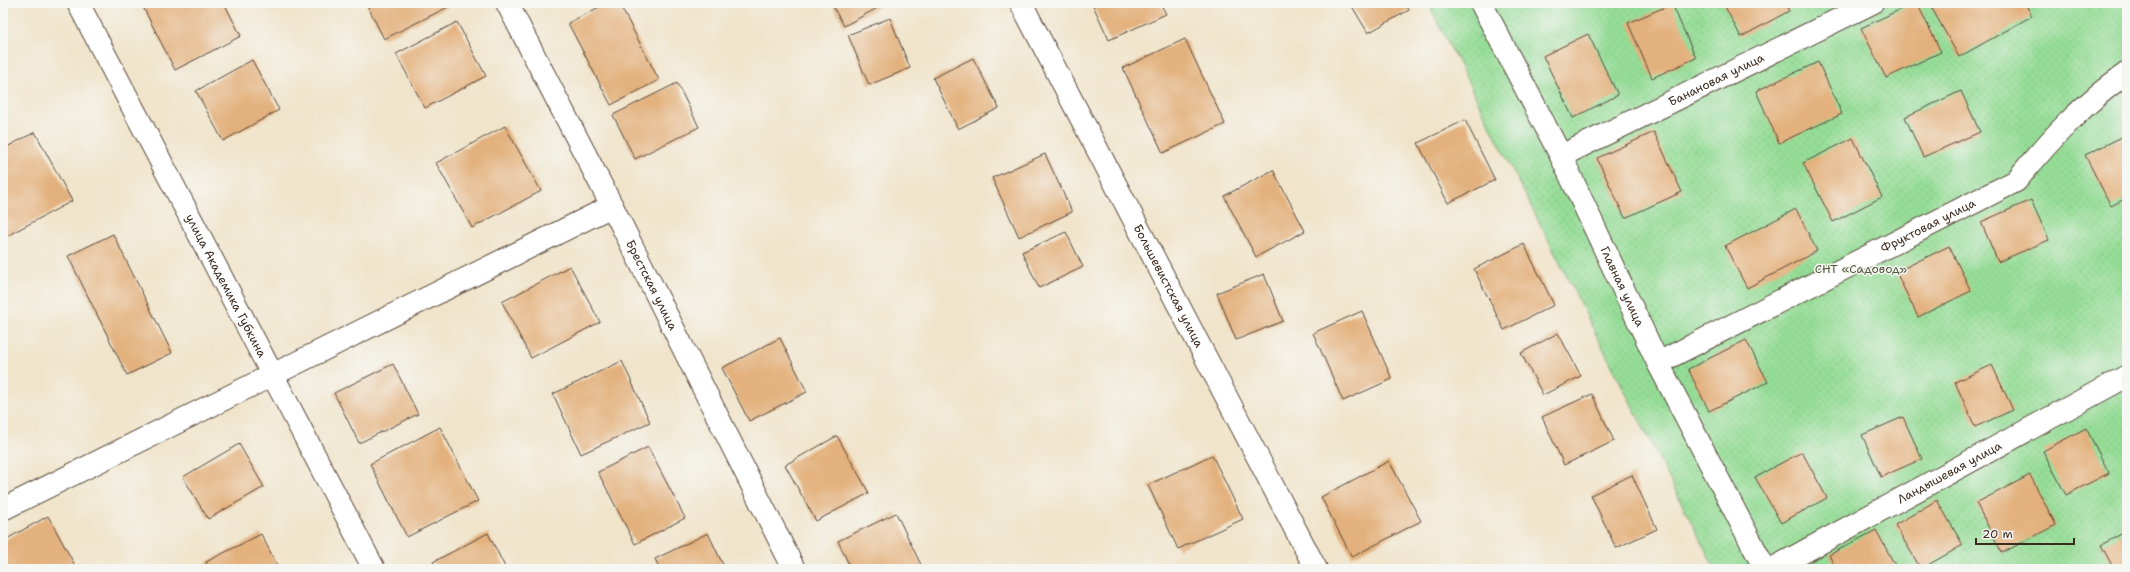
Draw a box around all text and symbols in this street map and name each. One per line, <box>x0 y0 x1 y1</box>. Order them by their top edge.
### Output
street label: Банановая улица <box>1666 49 1767 110</box>
street label: Фруктовая улица <box>1878 195 1979 256</box>
street label: улица Академика Губкина <box>182 211 270 361</box>
street label: Большевистская улица <box>1130 221 1207 351</box>
street label: Брестская улица <box>622 237 681 333</box>
street label: Главная улица <box>1597 244 1648 330</box>
park label: СНТ «Садовод» <box>1815 261 1908 277</box>
street label: Ландышевая улица <box>1894 437 2005 507</box>
scale bar <box>1976 520 2074 546</box>
text: 20 m <box>1982 526 2013 542</box>

